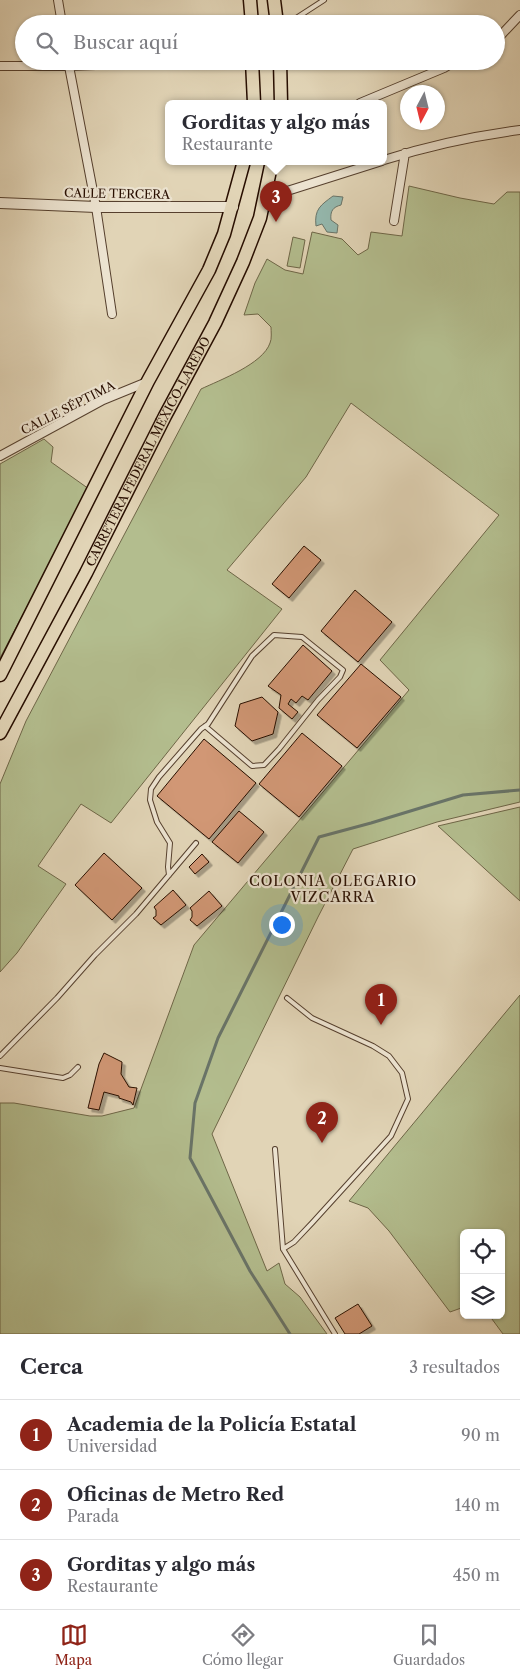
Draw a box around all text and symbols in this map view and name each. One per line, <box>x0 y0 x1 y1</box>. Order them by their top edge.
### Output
search box <box>15 15 505 70</box>
icon: search <box>33 29 61 57</box>
text: Buscar aquí <box>73 31 178 54</box>
north arrow <box>400 85 445 130</box>
popup <box>165 100 387 165</box>
text: Gorditas y algo más <box>182 111 370 134</box>
text: Restaurante <box>182 134 273 154</box>
pin: 3 <box>260 181 292 222</box>
street label: CALLE TERCERA <box>64 185 171 202</box>
street label: CARRETERA FEDERAL MÉXICO-LAREDO <box>82 334 213 569</box>
street label: CALLE SÉPTIMA <box>18 376 118 438</box>
district label: COLONIA OLEGARIO VIZCARRA <box>249 872 417 906</box>
your location <box>269 912 295 938</box>
pin: 1 <box>365 984 397 1025</box>
pin: 2 <box>306 1102 338 1143</box>
map controls <box>460 1229 505 1319</box>
button: locate <box>460 1229 505 1274</box>
button: layers <box>460 1274 505 1319</box>
text: Cerca <box>20 1354 83 1379</box>
text: 3 resultados <box>409 1357 500 1377</box>
text: Academia de la Policía Estatal <box>67 1413 356 1436</box>
text: 1 <box>32 1425 40 1445</box>
text: 90 m <box>461 1425 500 1445</box>
text: Universidad <box>67 1436 157 1456</box>
text: Oficinas de Metro Red <box>67 1483 284 1506</box>
text: 2 <box>31 1495 41 1515</box>
text: 140 m <box>455 1495 500 1515</box>
text: Parada <box>67 1506 119 1526</box>
text: Gorditas y algo más <box>67 1553 255 1576</box>
text: 3 <box>31 1565 41 1585</box>
text: 450 m <box>453 1565 500 1585</box>
text: Restaurante <box>67 1576 158 1596</box>
tab: Mapa <box>55 1621 92 1669</box>
tab: Cómo llegar <box>202 1621 283 1669</box>
tab: Guardados <box>393 1621 465 1669</box>

